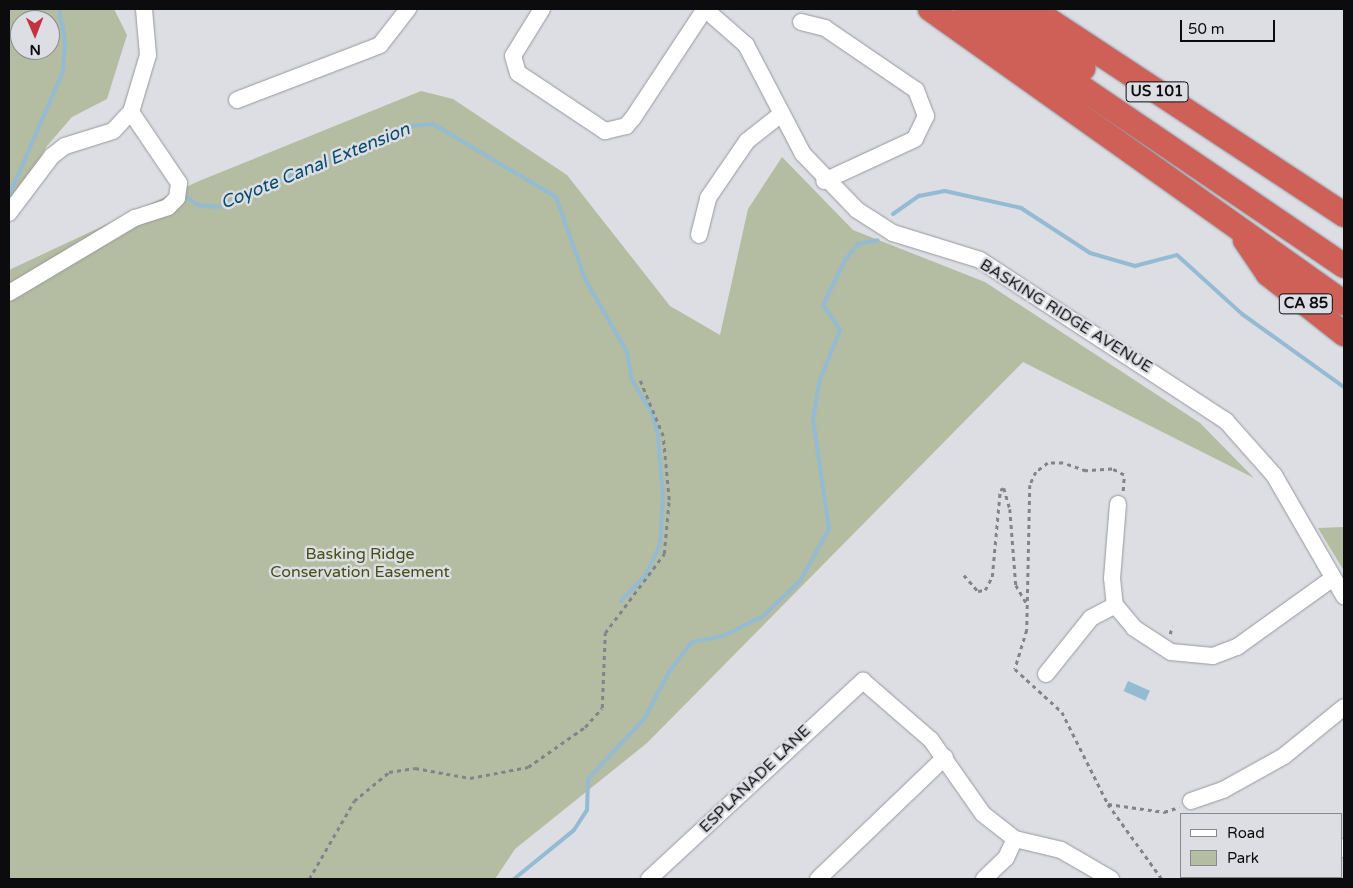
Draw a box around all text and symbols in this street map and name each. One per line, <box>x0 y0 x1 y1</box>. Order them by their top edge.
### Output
north arrow <box>10 10 60 60</box>
scale bar <box>1183 10 1278 42</box>
text: 50 m <box>1188 20 1225 38</box>
text: N <box>29 41 41 58</box>
road number: US 101 <box>1124 80 1190 104</box>
water label: Coyote Canal Extension <box>217 118 413 214</box>
street label: BASKING RIDGE AVENUE <box>976 255 1156 377</box>
road number: CA 85 <box>1278 292 1334 316</box>
park label: Basking Ridge Conservation Easement <box>270 544 450 582</box>
street label: ESPLANADE LANE <box>696 721 814 837</box>
legend <box>1180 813 1343 878</box>
text: Road <box>1227 824 1265 842</box>
text: Park <box>1227 849 1259 867</box>

